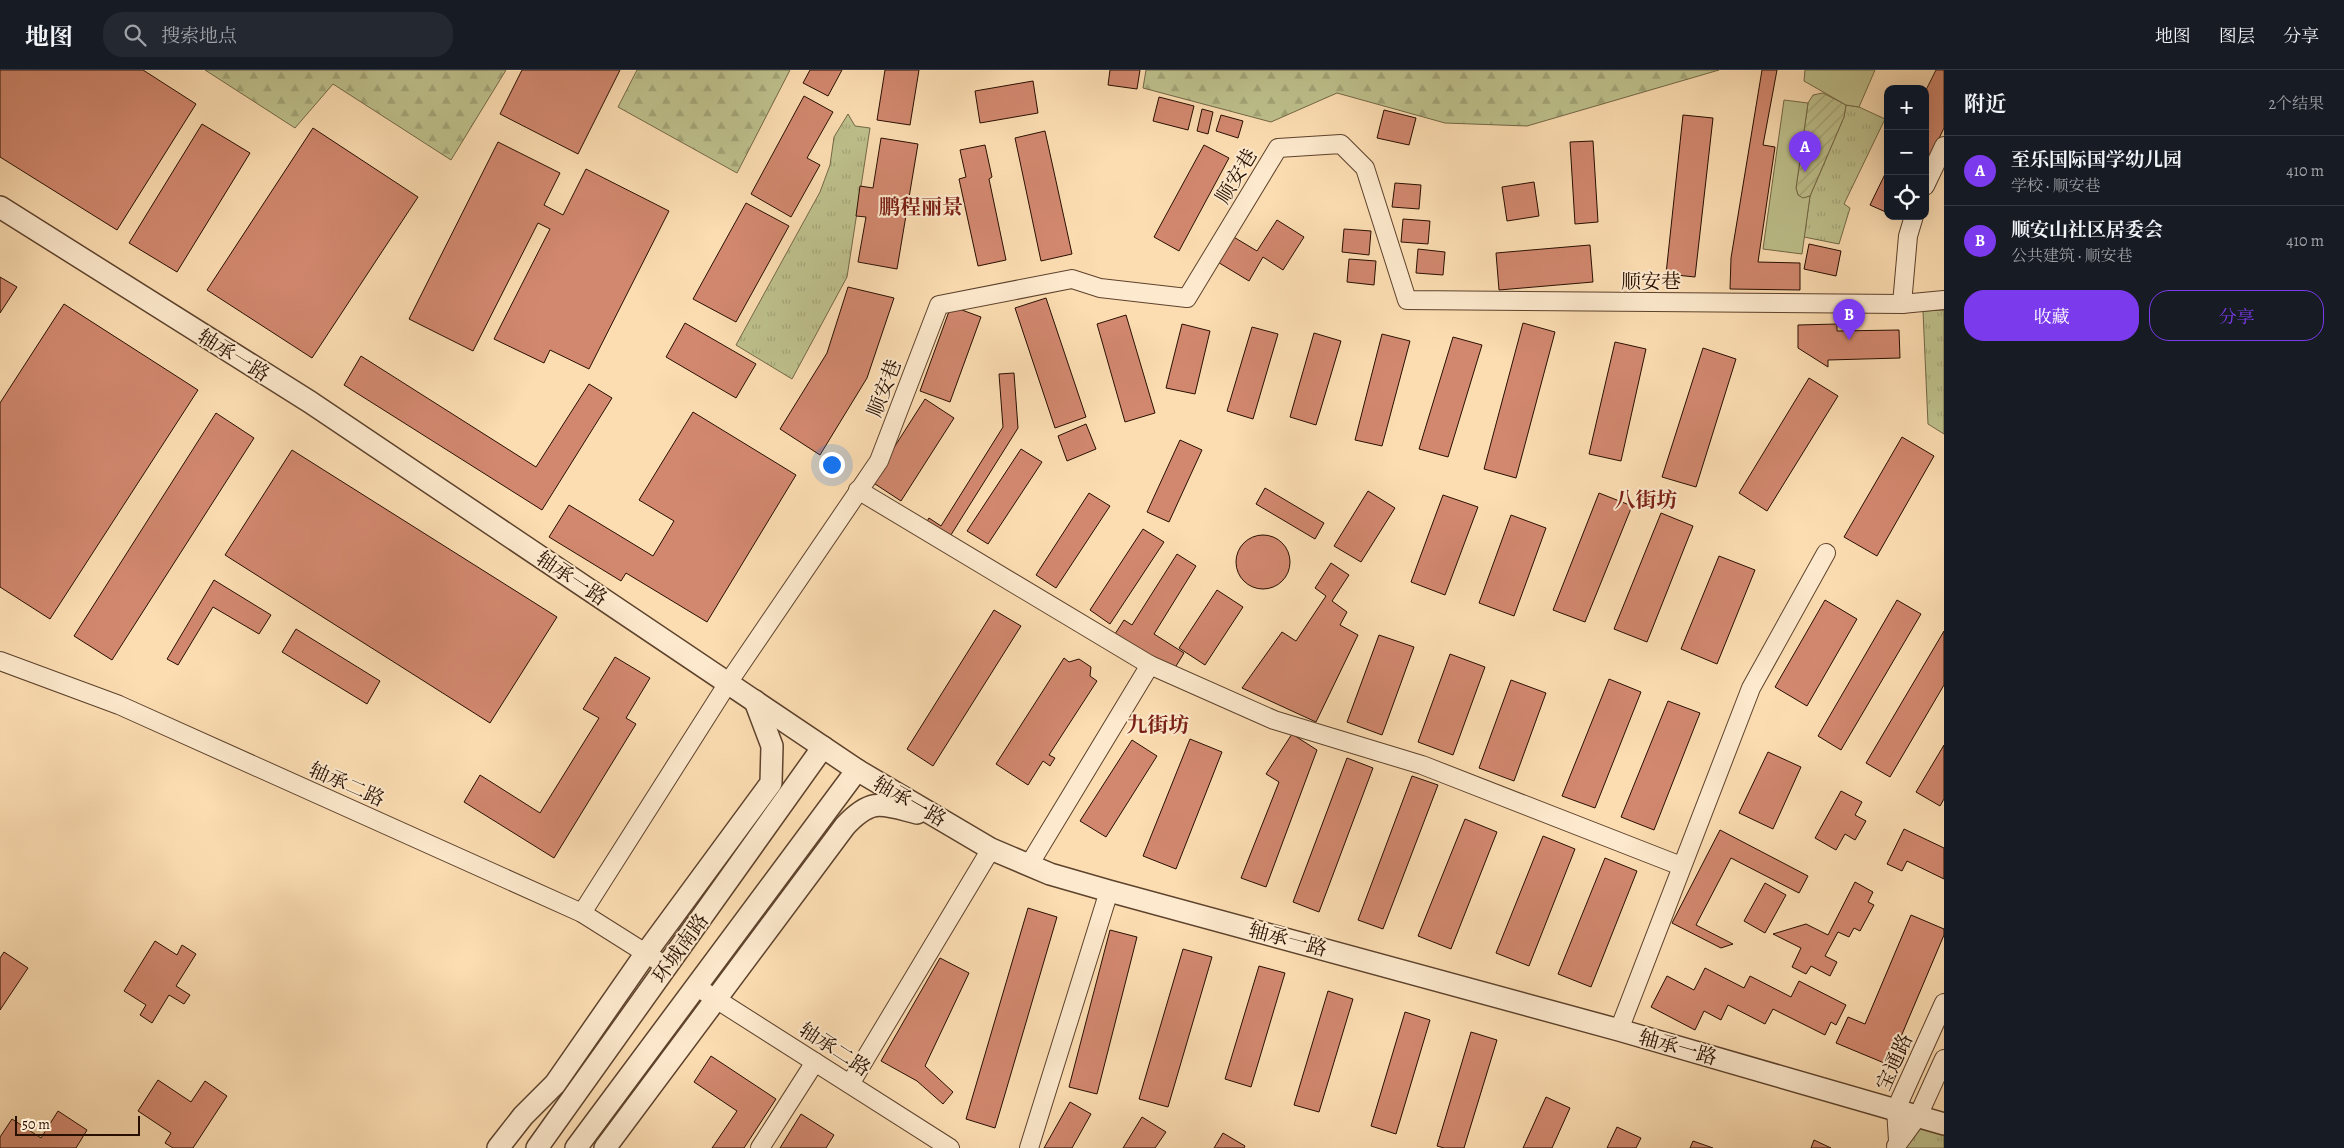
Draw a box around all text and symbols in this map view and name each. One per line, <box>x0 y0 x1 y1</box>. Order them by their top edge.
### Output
search box <box>103 12 453 57</box>
text: 地图 <box>25 21 73 53</box>
icon: search <box>121 21 149 49</box>
text: 搜索地点 <box>161 23 237 49</box>
text: 地图 <box>2155 24 2191 48</box>
text: 图层 <box>2219 24 2255 48</box>
text: 分享 <box>2283 24 2319 48</box>
map controls <box>1884 85 1929 220</box>
button: + <box>1884 85 1929 130</box>
text: 附近 <box>1964 90 2006 118</box>
text: 2个结果 <box>2268 93 2324 115</box>
button: − <box>1884 130 1929 175</box>
pin: A <box>1789 131 1821 172</box>
street label: 顺安巷 <box>1209 144 1263 209</box>
text: 至乐国际国学幼儿园 <box>2011 147 2182 173</box>
text: A <box>1975 160 1985 182</box>
text: 410 m <box>2286 160 2324 182</box>
button: locate <box>1884 175 1929 220</box>
text: 学校 · 顺安巷 <box>2011 175 2101 197</box>
district label: 鹏程丽景 <box>879 193 963 221</box>
text: 顺安山社区居委会 <box>2011 217 2163 243</box>
text: B <box>1975 230 1985 252</box>
text: 410 m <box>2286 230 2324 252</box>
text: 公共建筑 · 顺安巷 <box>2011 245 2133 267</box>
street label: 顺安巷 <box>1621 268 1681 295</box>
button: 收藏 <box>1964 290 2139 341</box>
button: 分享 <box>2149 290 2324 341</box>
pin: B <box>1833 299 1865 340</box>
street label: 轴承一路 <box>193 323 275 388</box>
street label: 顺安巷 <box>861 355 908 421</box>
your location <box>819 452 845 478</box>
district label: 八街坊 <box>1615 486 1678 514</box>
street label: 轴承一路 <box>531 545 612 612</box>
district label: 九街坊 <box>1127 711 1190 739</box>
street label: 轴承二路 <box>305 756 389 813</box>
street label: 轴承一路 <box>868 770 951 833</box>
street label: 环城南路 <box>646 908 715 989</box>
street label: 轴承一路 <box>1246 916 1330 963</box>
street label: 轴承二路 <box>794 1016 876 1083</box>
street label: 轴承一路 <box>1636 1023 1720 1071</box>
street label: 宝通路 <box>1870 1029 1919 1095</box>
scale bar <box>15 1113 140 1136</box>
text: 50 m <box>22 1115 50 1134</box>

